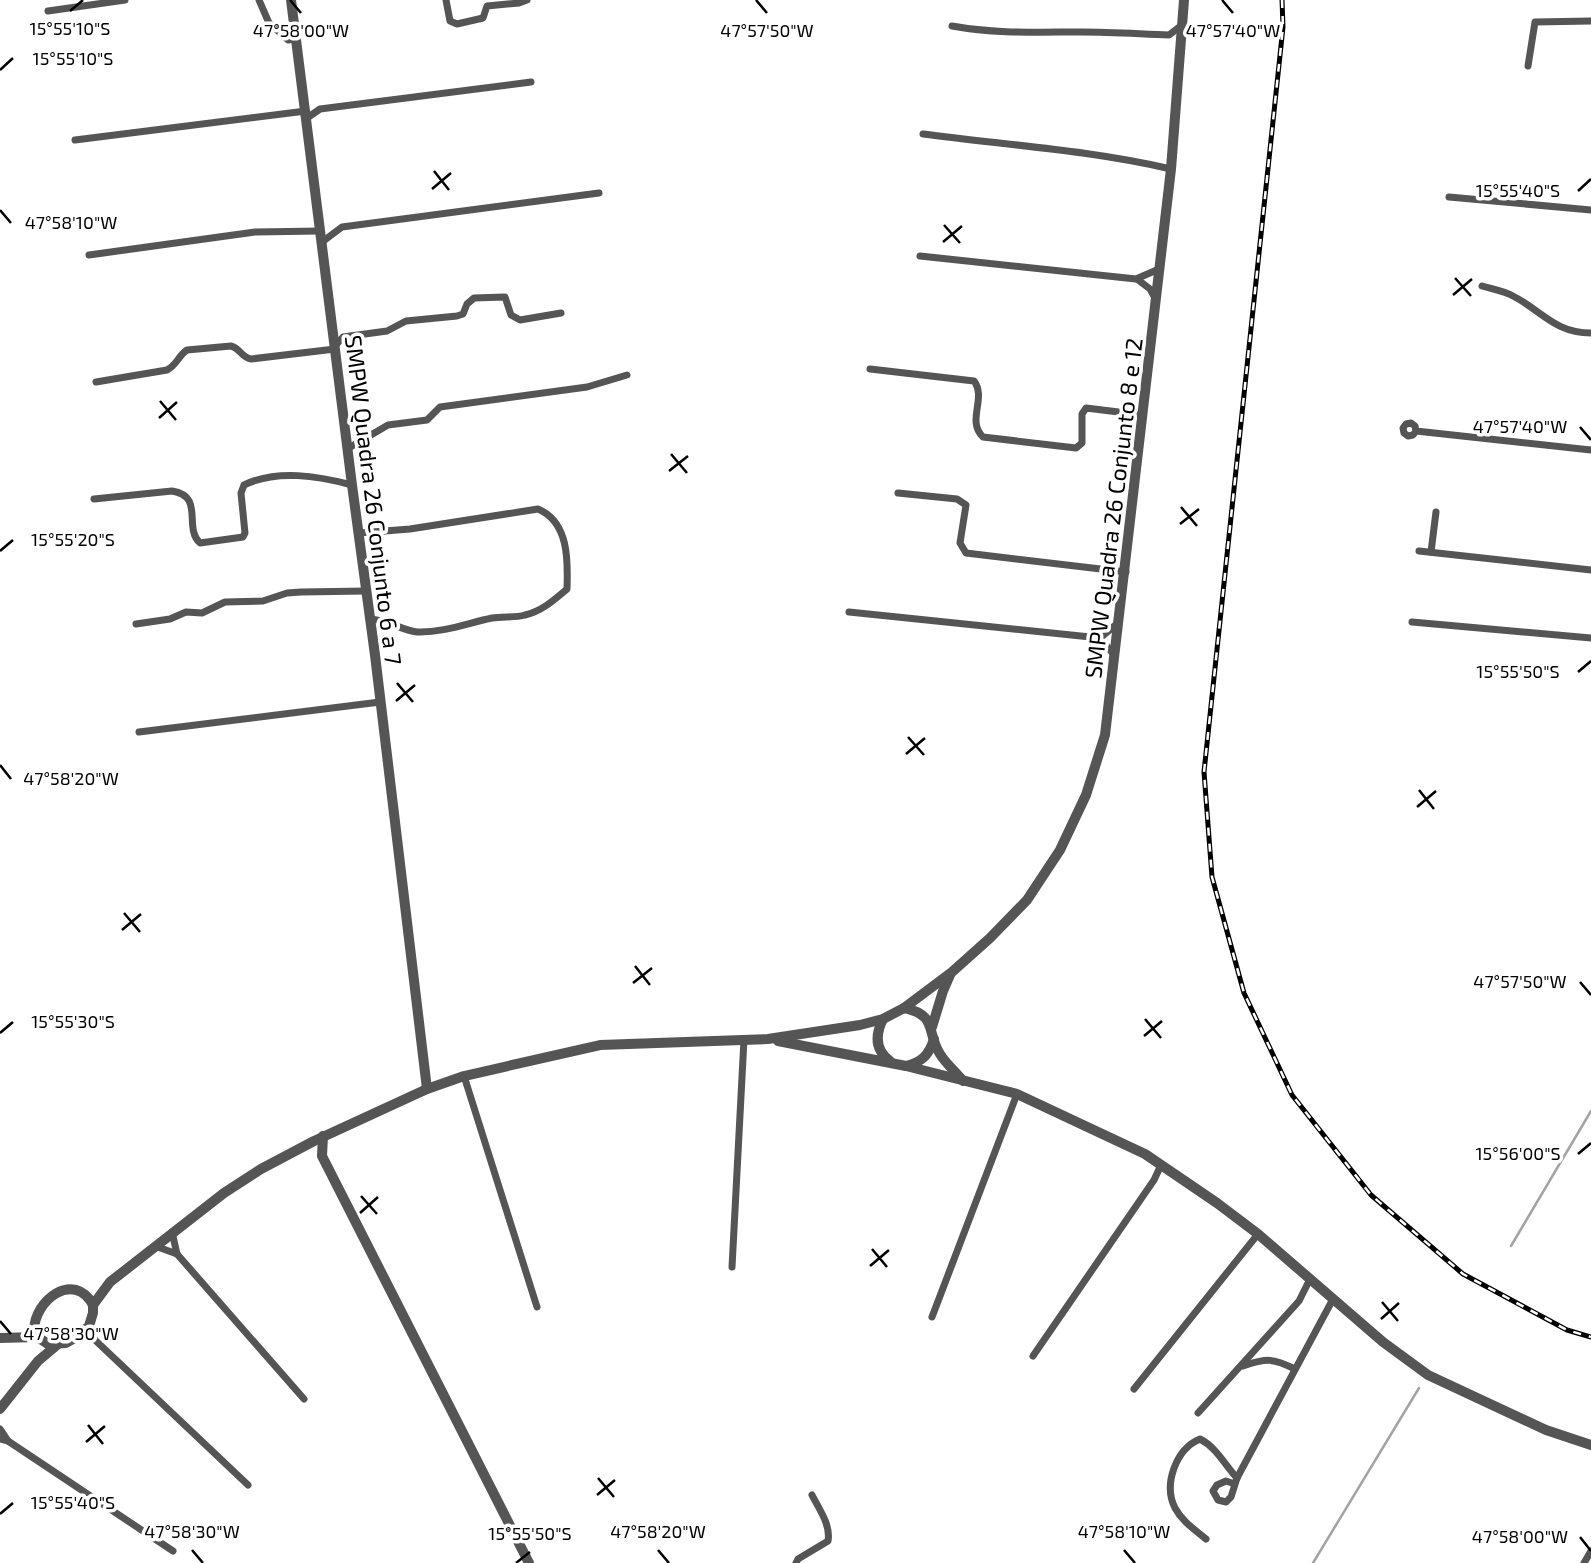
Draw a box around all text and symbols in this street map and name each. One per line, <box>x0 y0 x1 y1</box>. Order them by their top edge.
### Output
text: 15°55'10"S <box>30 17 110 39</box>
text: 47°58'00"W <box>253 19 349 41</box>
text: 47°57'50"W <box>720 19 814 41</box>
text: 47°57'40"W <box>1186 19 1280 41</box>
text: 15°55'10"S <box>33 47 113 69</box>
text: 15°55'40"S <box>1476 179 1560 201</box>
text: 47°58'10"W <box>25 211 117 233</box>
street label: SMPW Quadra 26 Conjunto 6 a 7 <box>340 333 408 667</box>
street label: SMPW Quadra 26 Conjunto 8 e 12 <box>1078 336 1148 680</box>
text: 47°57'40"W <box>1473 415 1567 437</box>
text: 15°55'20"S <box>31 528 115 550</box>
text: 15°55'50"S <box>1476 660 1560 682</box>
text: 47°58'20"W <box>23 767 119 789</box>
text: 47°57'50"W <box>1473 970 1567 992</box>
text: 15°55'30"S <box>31 1010 115 1032</box>
text: 15°56'00"S <box>1475 1142 1561 1164</box>
text: 47°58'30"W <box>23 1322 119 1344</box>
text: 15°55'40"S <box>31 1491 115 1513</box>
text: 47°58'30"W <box>144 1520 240 1542</box>
text: 47°58'20"W <box>610 1520 706 1542</box>
text: 47°58'10"W <box>1078 1520 1170 1542</box>
text: 15°55'50"S <box>488 1522 572 1544</box>
text: 47°58'00"W <box>1472 1525 1568 1547</box>

